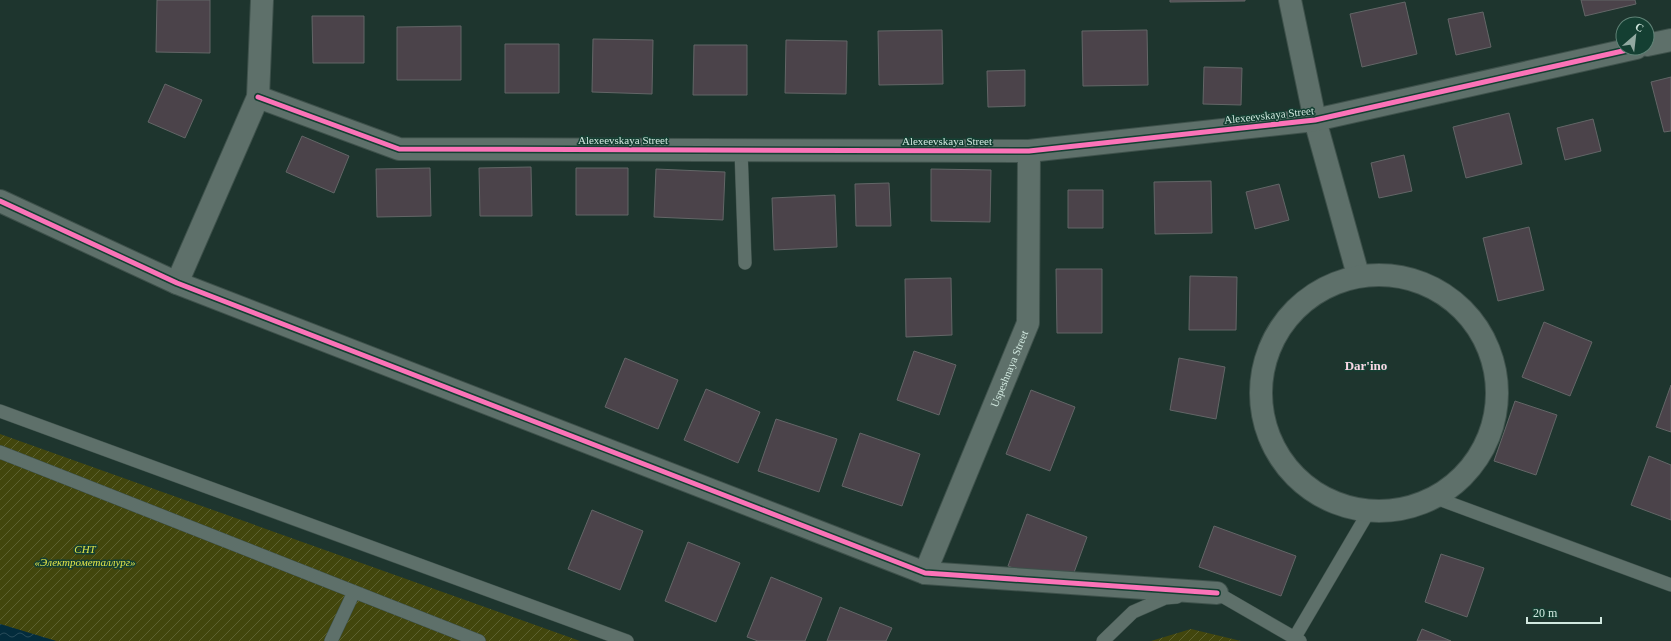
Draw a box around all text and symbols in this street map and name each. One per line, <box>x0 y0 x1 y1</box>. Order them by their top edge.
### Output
north arrow <box>1615 16 1655 56</box>
text: С <box>1633 20 1646 34</box>
street label: Alexeevskaya Street <box>1224 104 1314 126</box>
street label: Alexeevskaya Street <box>578 134 668 146</box>
street label: Alexeevskaya Street <box>902 135 992 147</box>
street label: Uspeshnaya Street <box>988 329 1030 409</box>
district label: Dar'ino <box>1345 358 1387 373</box>
park label: СНТ «Электрометаллург» <box>35 543 135 568</box>
scale bar <box>1527 599 1601 625</box>
text: 20 m <box>1533 606 1558 620</box>

